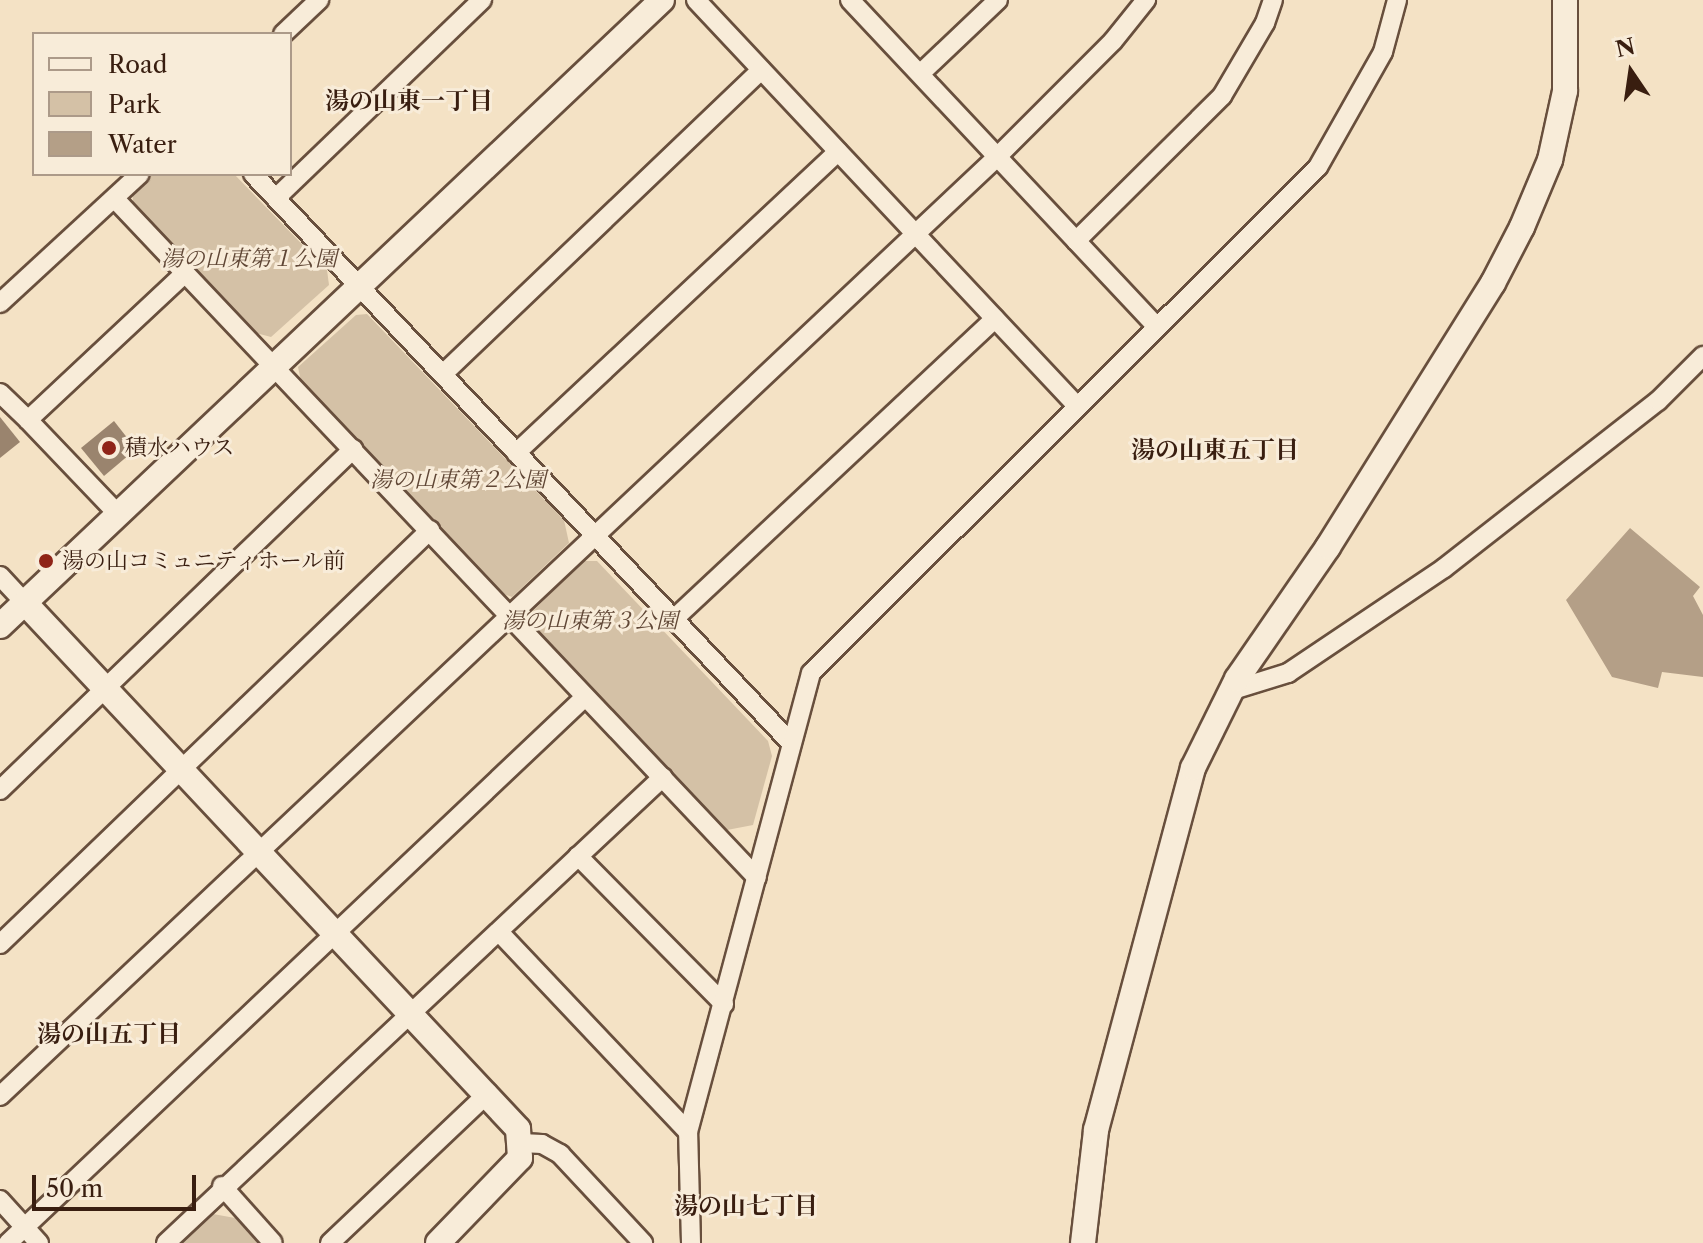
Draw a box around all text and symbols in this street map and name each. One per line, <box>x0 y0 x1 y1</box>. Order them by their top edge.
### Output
legend <box>32 32 292 176</box>
north arrow <box>1591 32 1671 112</box>
text: N <box>1613 33 1638 63</box>
text: Road <box>108 50 167 79</box>
district label: 湯の山東一丁目 <box>325 87 493 115</box>
text: Park <box>108 90 160 119</box>
text: Water <box>108 130 177 159</box>
park label: 湯の山東第１公園 <box>161 246 337 272</box>
place label: 積水ハウス <box>125 435 235 461</box>
district label: 湯の山東五丁目 <box>1131 436 1299 464</box>
marker: 積水ハウス <box>100 439 118 457</box>
park label: 湯の山東第２公園 <box>370 467 546 493</box>
place label: 湯の山コミュニティホール前 <box>62 548 348 574</box>
marker: 湯の山コミュニティホール前 <box>37 552 55 570</box>
park label: 湯の山東第３公園 <box>502 608 678 634</box>
district label: 湯の山五丁目 <box>37 1020 181 1048</box>
scale bar <box>36 1159 200 1209</box>
text: 50 m <box>46 1174 103 1203</box>
district label: 湯の山七丁目 <box>674 1192 818 1220</box>

